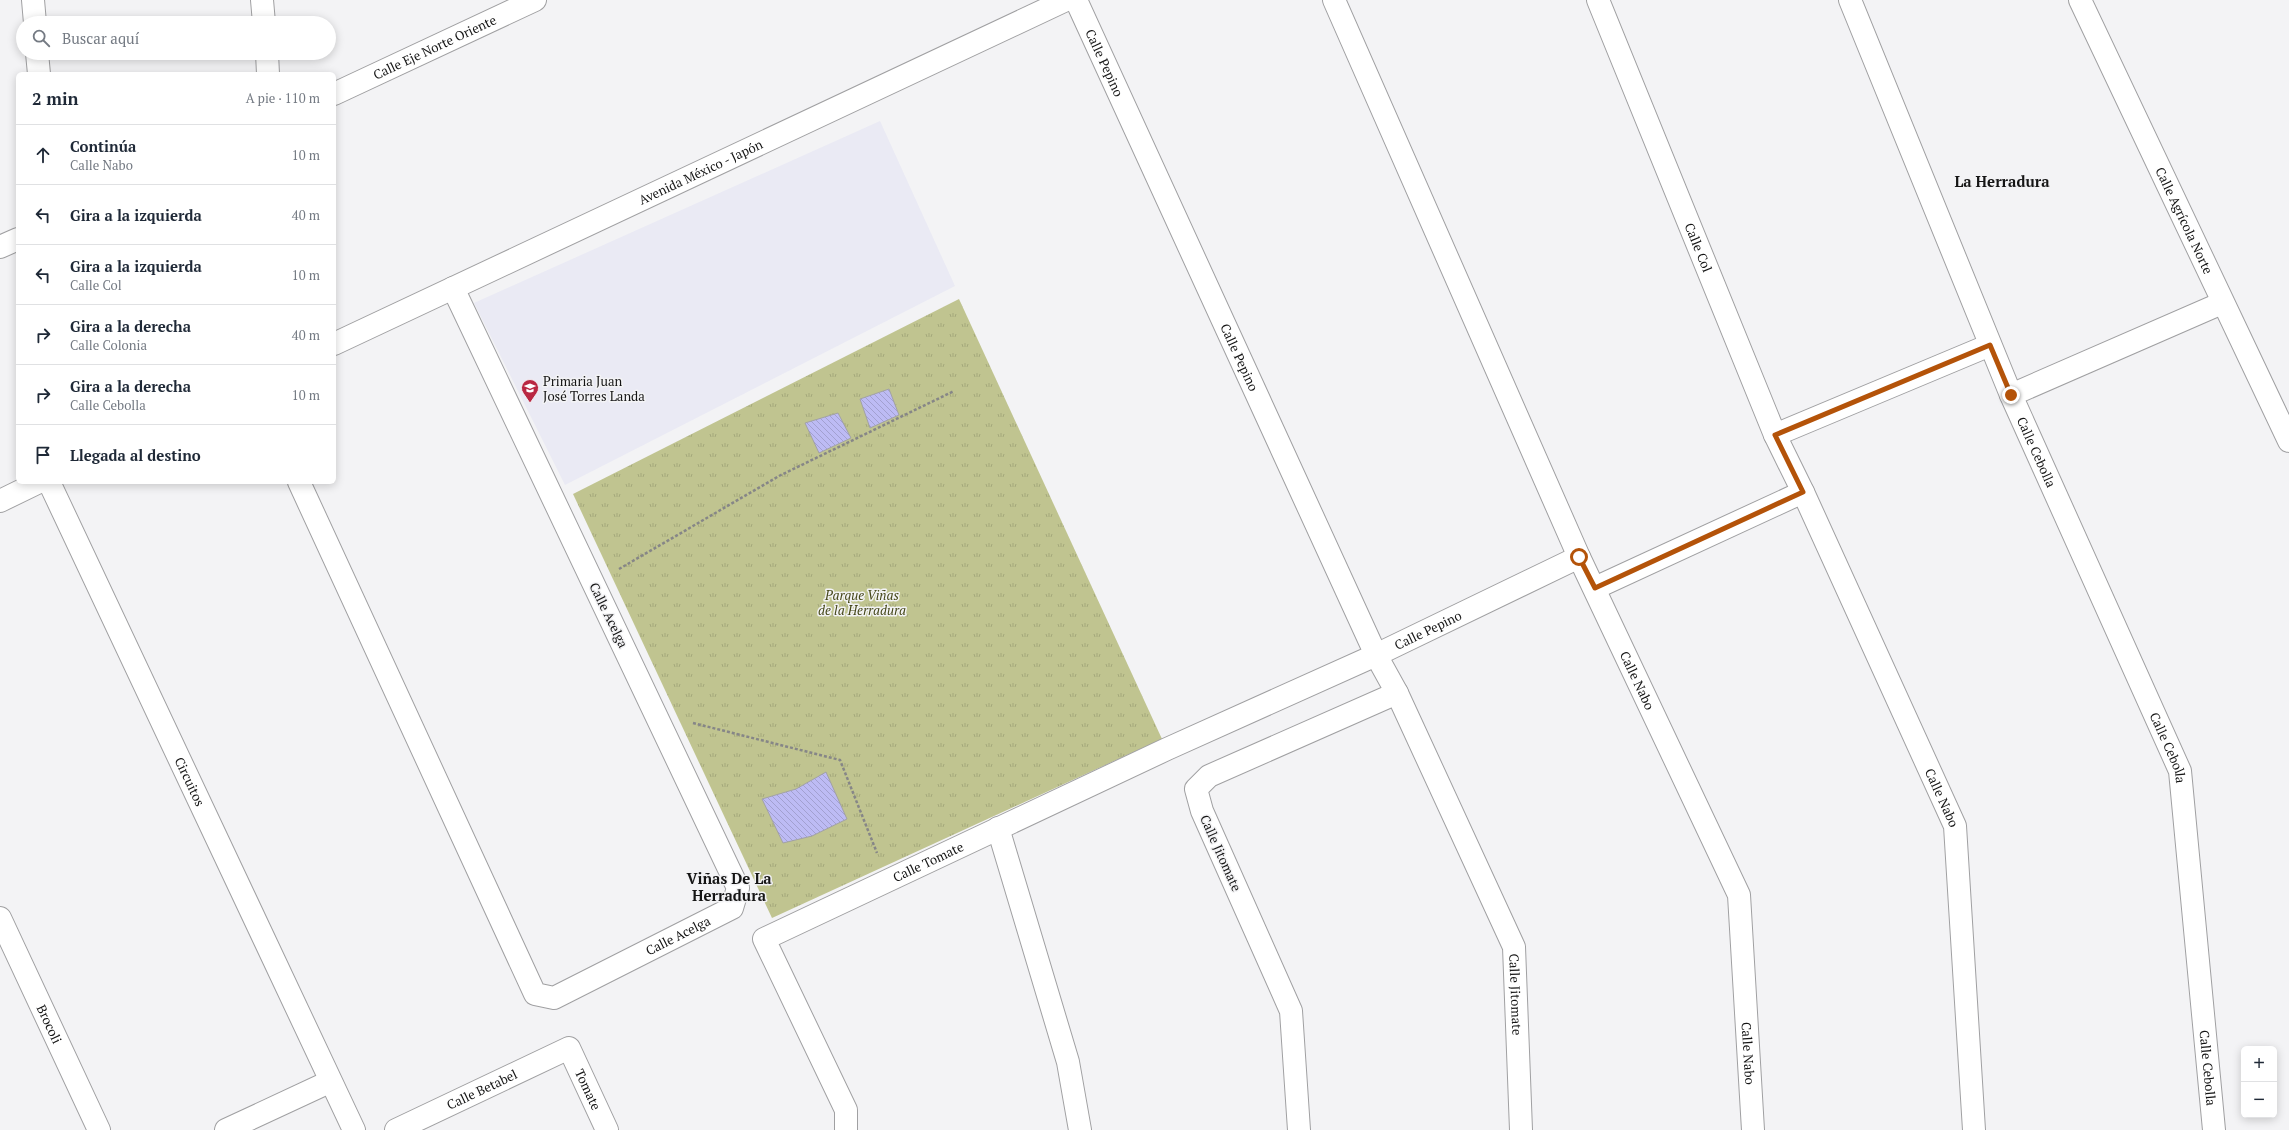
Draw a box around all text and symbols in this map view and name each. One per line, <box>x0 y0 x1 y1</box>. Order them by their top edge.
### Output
street label: Calle Eje Norte Oriente <box>370 10 499 84</box>
search box <box>16 16 336 60</box>
street label: Calle Pepino <box>1081 26 1128 100</box>
icon: search <box>30 27 52 49</box>
text: Buscar aquí <box>62 28 139 48</box>
text: 2 min <box>32 87 79 110</box>
text: A pie · 110 m <box>246 89 320 107</box>
street label: Avenida México - Japón <box>636 135 766 209</box>
text: Continúa <box>70 136 136 156</box>
icon: ahead <box>32 144 54 166</box>
text: 10 m <box>292 146 320 164</box>
text: Calle Nabo <box>70 156 133 174</box>
street label: Calle Agrícola Norte <box>2151 164 2218 277</box>
district label: La Herradura <box>1954 171 2050 191</box>
icon: left <box>32 204 54 226</box>
text: Gira a la izquierda <box>70 205 202 225</box>
text: 40 m <box>292 206 320 224</box>
street label: Calle Col <box>1681 220 1717 275</box>
text: Gira a la izquierda <box>70 256 202 276</box>
icon: left <box>32 264 54 286</box>
text: 10 m <box>292 266 320 284</box>
text: Calle Col <box>70 276 122 294</box>
text: Gira a la derecha <box>70 316 191 336</box>
street label: Calle Pepino <box>1216 321 1263 394</box>
icon: right <box>32 324 54 346</box>
text: 40 m <box>292 326 320 344</box>
text: Calle Colonia <box>70 336 147 354</box>
place label: Primaria Juan José Torres Landa <box>543 372 645 405</box>
text: Gira a la derecha <box>70 376 191 396</box>
school or university icon: Primaria Juan José Torres Landa <box>520 378 540 403</box>
icon: right <box>32 384 54 406</box>
text: 10 m <box>292 386 320 404</box>
route end <box>2002 386 2020 404</box>
text: Calle Cebolla <box>70 396 146 414</box>
street label: Calle Cebolla <box>2013 414 2061 491</box>
icon: arrive <box>32 444 54 466</box>
text: Llegada al destino <box>70 445 201 465</box>
route start <box>1570 548 1588 566</box>
street label: Calle Acelga <box>585 579 633 651</box>
park label: Parque Viñas de la Herradura <box>818 586 906 619</box>
street label: Calle Pepino <box>1391 606 1465 654</box>
street label: Calle Nabo <box>1616 648 1659 713</box>
street label: Calle Cebolla <box>2146 709 2190 784</box>
street label: Circuitos <box>171 754 209 809</box>
street label: Calle Nabo <box>1921 765 1963 830</box>
street label: Calle Jitomate <box>1196 812 1246 894</box>
street label: Calle Tomate <box>890 837 966 886</box>
district label: Viñas De La Herradura <box>686 868 772 905</box>
street label: Calle Acelga <box>642 911 714 959</box>
street label: Calle Jitomate <box>1505 953 1526 1036</box>
street label: Brocoli <box>33 1002 66 1046</box>
street label: Calle Nabo <box>1738 1021 1759 1085</box>
street label: Calle Cebolla <box>2196 1029 2221 1107</box>
map controls <box>2241 1046 2277 1118</box>
button: + <box>2241 1046 2277 1082</box>
street label: Calle Betabel <box>444 1065 520 1114</box>
street label: Tomate <box>571 1066 605 1113</box>
button: − <box>2241 1082 2277 1118</box>

